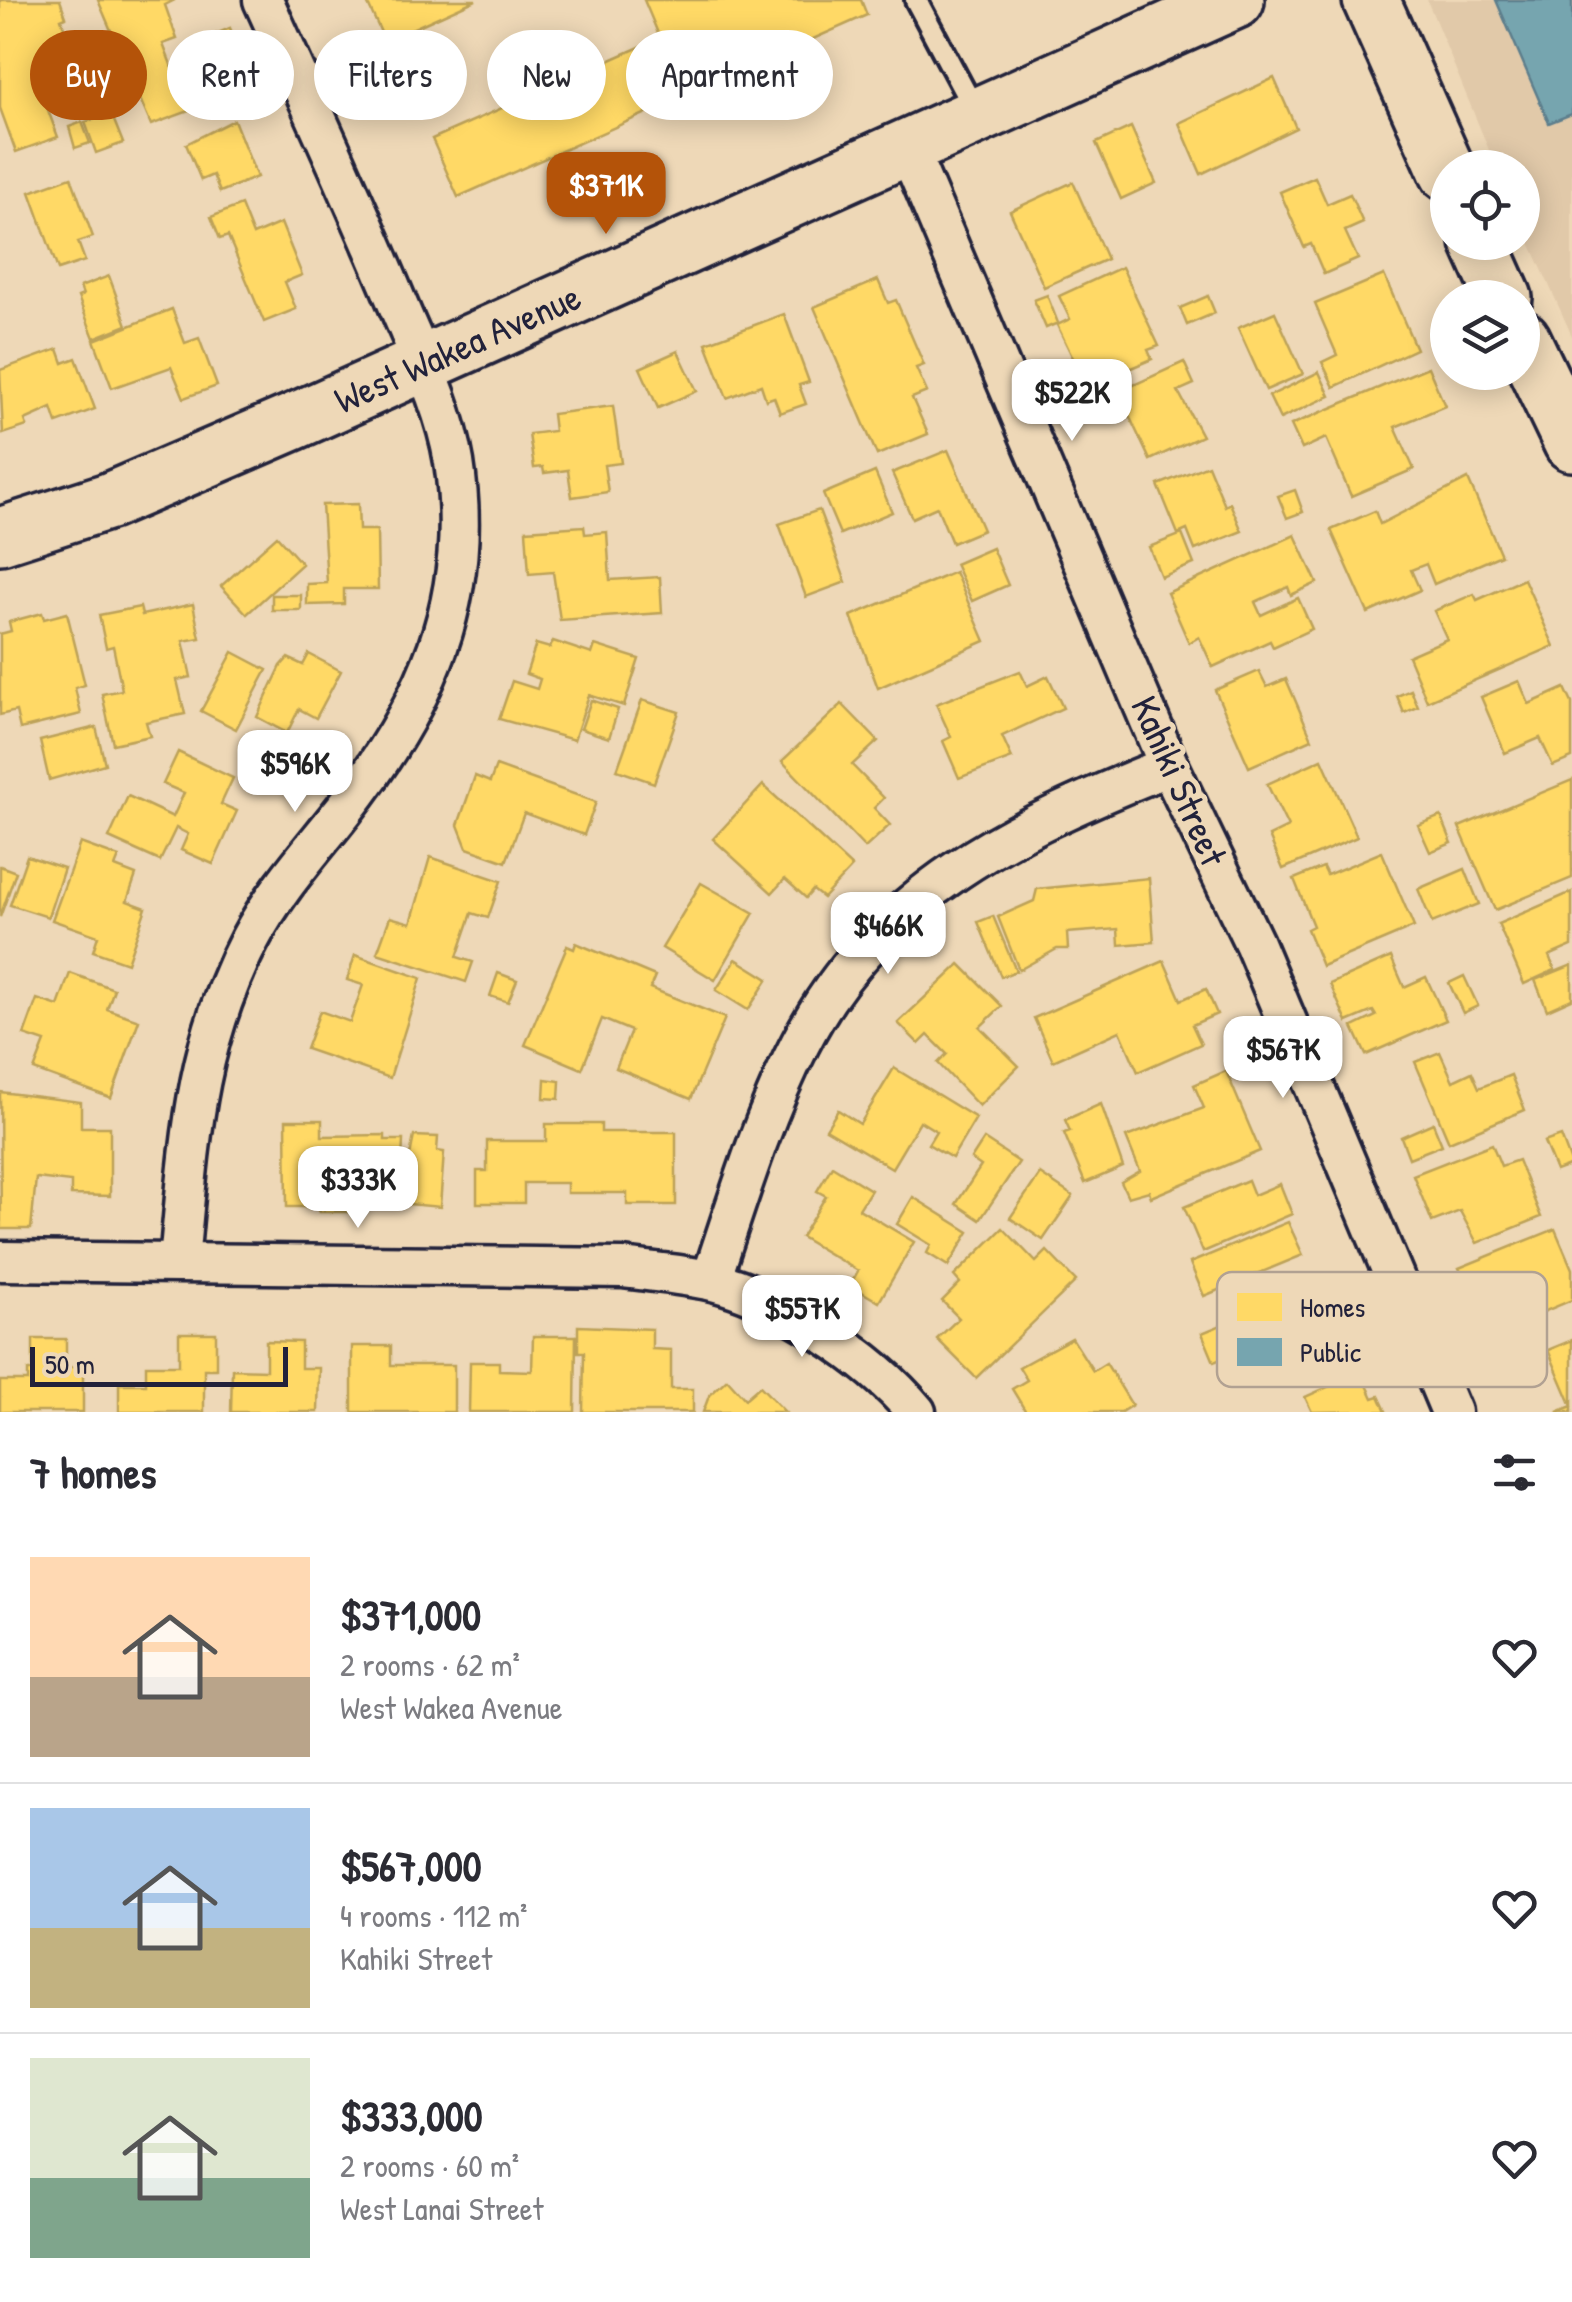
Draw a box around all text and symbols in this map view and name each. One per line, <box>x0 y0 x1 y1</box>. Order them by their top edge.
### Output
chip: Buy <box>30 30 147 120</box>
chip: Rent <box>167 30 294 120</box>
chip: Filters <box>314 30 467 120</box>
chip: New <box>487 30 606 120</box>
chip: Apartment <box>626 30 833 120</box>
map controls <box>1430 150 1540 390</box>
button: locate <box>1430 150 1540 260</box>
pin: $371K <box>536 152 676 237</box>
text: $371K <box>569 163 643 206</box>
street label: West Wakea Avenue <box>326 270 588 425</box>
button: layers <box>1430 280 1540 390</box>
pin: $522K <box>1002 359 1142 444</box>
text: $522K <box>1034 370 1110 413</box>
street label: Kahiki Street <box>1119 687 1241 875</box>
pin: $596K <box>225 730 365 815</box>
text: $596K <box>259 741 331 784</box>
pin: $466K <box>818 892 958 977</box>
text: $466K <box>853 903 923 946</box>
pin: $567K <box>1213 1016 1353 1101</box>
text: $567K <box>1245 1027 1321 1070</box>
pin: $333K <box>288 1146 428 1231</box>
text: $333K <box>320 1157 396 1200</box>
legend <box>1217 1272 1547 1387</box>
pin: $557K <box>732 1275 872 1360</box>
text: $557K <box>764 1286 840 1329</box>
text: Homes <box>1300 1288 1365 1326</box>
text: Public <box>1300 1333 1361 1371</box>
scale bar <box>30 1342 288 1386</box>
text: 50 m <box>45 1345 95 1383</box>
text: 7 homes <box>30 1444 156 1501</box>
icon: filters <box>1487 1445 1542 1500</box>
text: $371,000 <box>340 1586 481 1643</box>
icon: home <box>110 1597 230 1717</box>
icon: heart <box>1487 1630 1542 1685</box>
text: 2 rooms · 62 m² <box>340 1643 520 1686</box>
text: West Wakea Avenue <box>340 1686 562 1729</box>
text: $567,000 <box>340 1837 482 1894</box>
icon: home <box>110 1848 230 1968</box>
icon: heart <box>1487 1881 1542 1936</box>
text: 4 rooms · 112 m² <box>340 1894 527 1937</box>
text: Kahiki Street <box>340 1937 492 1980</box>
text: $333,000 <box>340 2087 483 2144</box>
icon: home <box>110 2098 230 2218</box>
icon: heart <box>1487 2131 1542 2186</box>
text: 2 rooms · 60 m² <box>340 2144 519 2187</box>
text: West Lanai Street <box>340 2187 544 2230</box>

